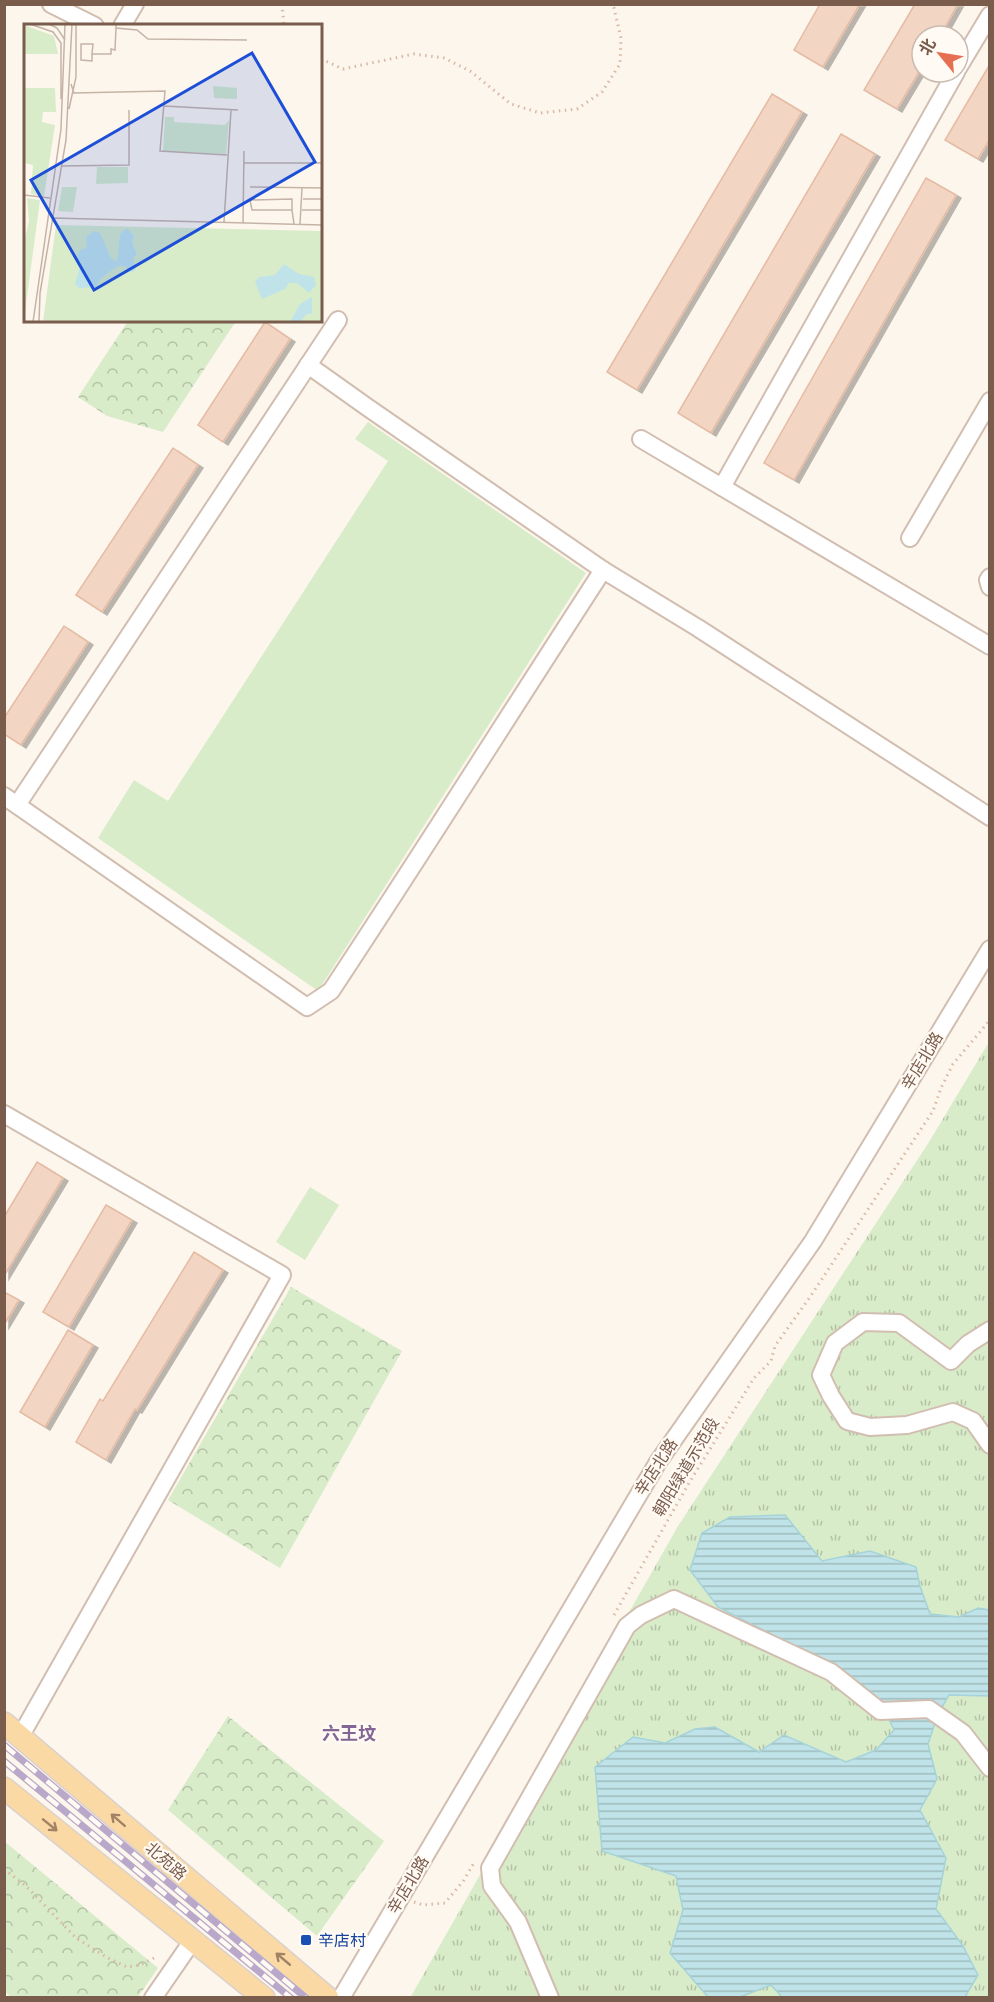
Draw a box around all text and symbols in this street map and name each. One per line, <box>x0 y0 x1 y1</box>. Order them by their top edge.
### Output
inset map <box>24 24 322 322</box>
north arrow <box>910 24 970 84</box>
text: 北 <box>915 35 940 58</box>
street label: 辛店北路 <box>897 1029 947 1093</box>
street label: 朝阳绿道示范段 <box>649 1414 723 1520</box>
street label: 辛店北路 <box>631 1435 681 1499</box>
district label: 六王坟 <box>322 1723 376 1744</box>
one-way arrow <box>110 1814 126 1827</box>
one-way arrow <box>42 1818 58 1831</box>
street label: 北苑路 <box>142 1838 190 1884</box>
street label: 辛店北路 <box>383 1853 433 1917</box>
place label: 辛店村 <box>318 1931 366 1950</box>
marker: 辛店村 <box>299 1933 313 1947</box>
one-way arrow <box>276 1953 292 1966</box>

